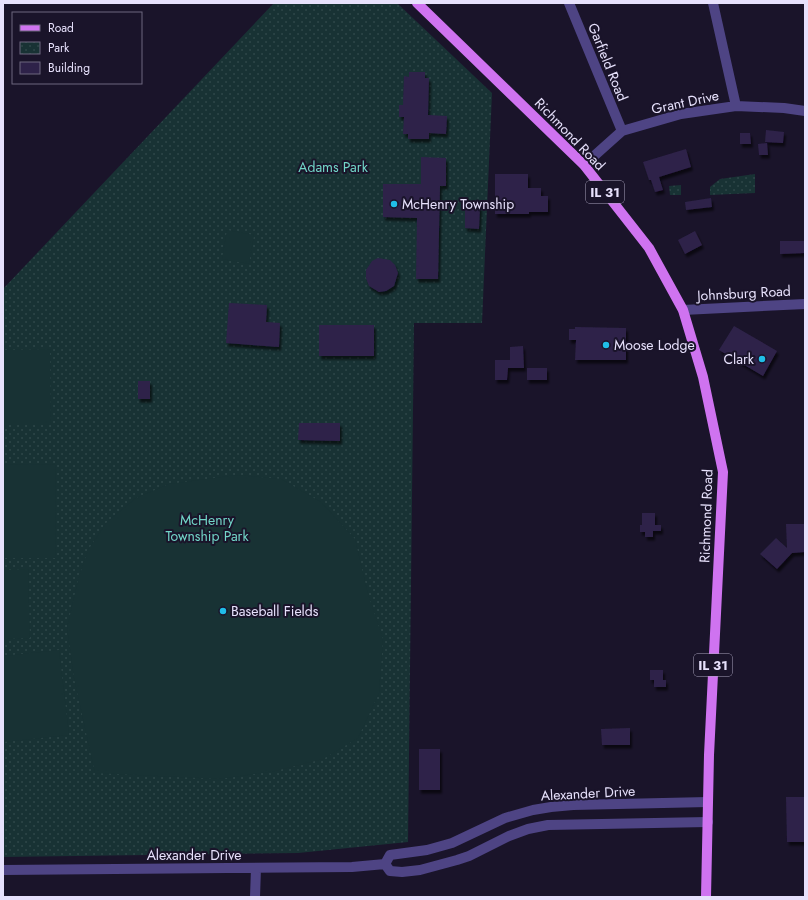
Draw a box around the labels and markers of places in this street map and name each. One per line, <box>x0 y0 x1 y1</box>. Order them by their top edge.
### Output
place label: McHenry Township <box>402 194 514 214</box>
marker: McHenry Township <box>389 199 399 209</box>
place label: Moose Lodge <box>614 335 695 355</box>
marker: Moose Lodge <box>601 340 611 350</box>
place label: Clark <box>723 349 755 369</box>
marker: Clark <box>757 354 767 364</box>
place label: Baseball Fields <box>231 601 319 621</box>
marker: Baseball Fields <box>218 606 228 616</box>

